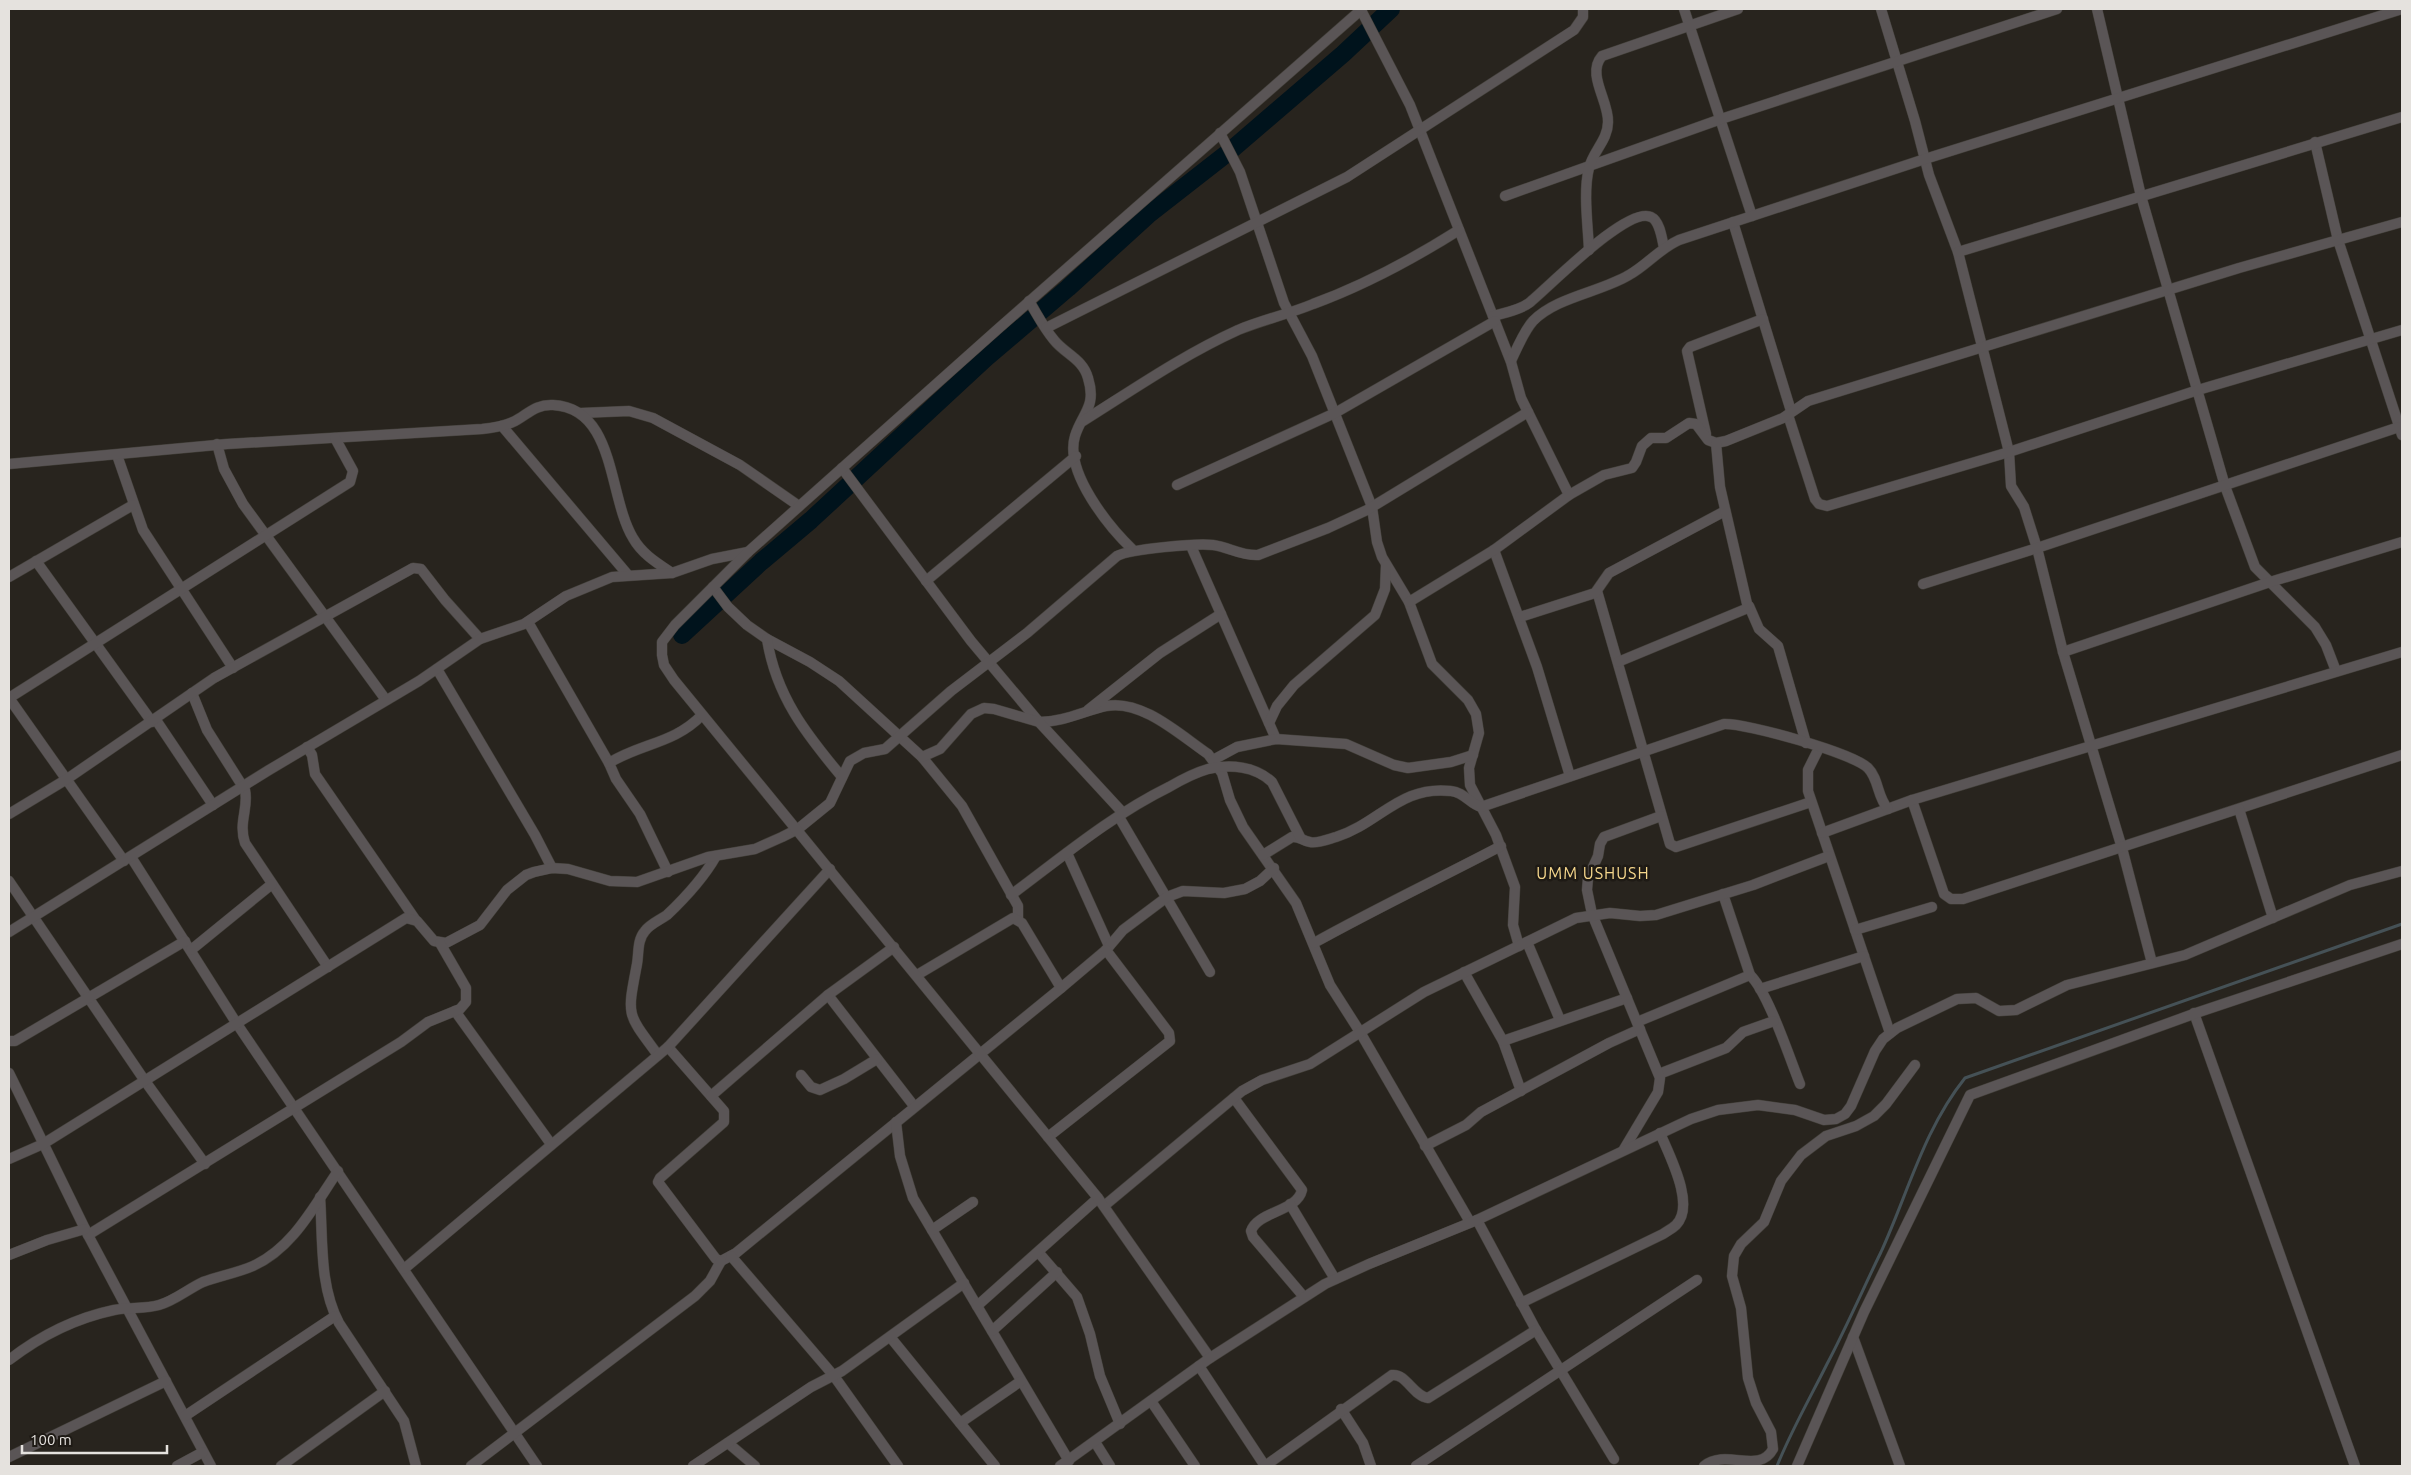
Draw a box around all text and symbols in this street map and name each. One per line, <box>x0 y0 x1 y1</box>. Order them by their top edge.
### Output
district label: UMM USHUSH <box>1536 864 1650 882</box>
scale bar <box>22 1422 168 1454</box>
text: 100 m <box>30 1431 72 1448</box>

